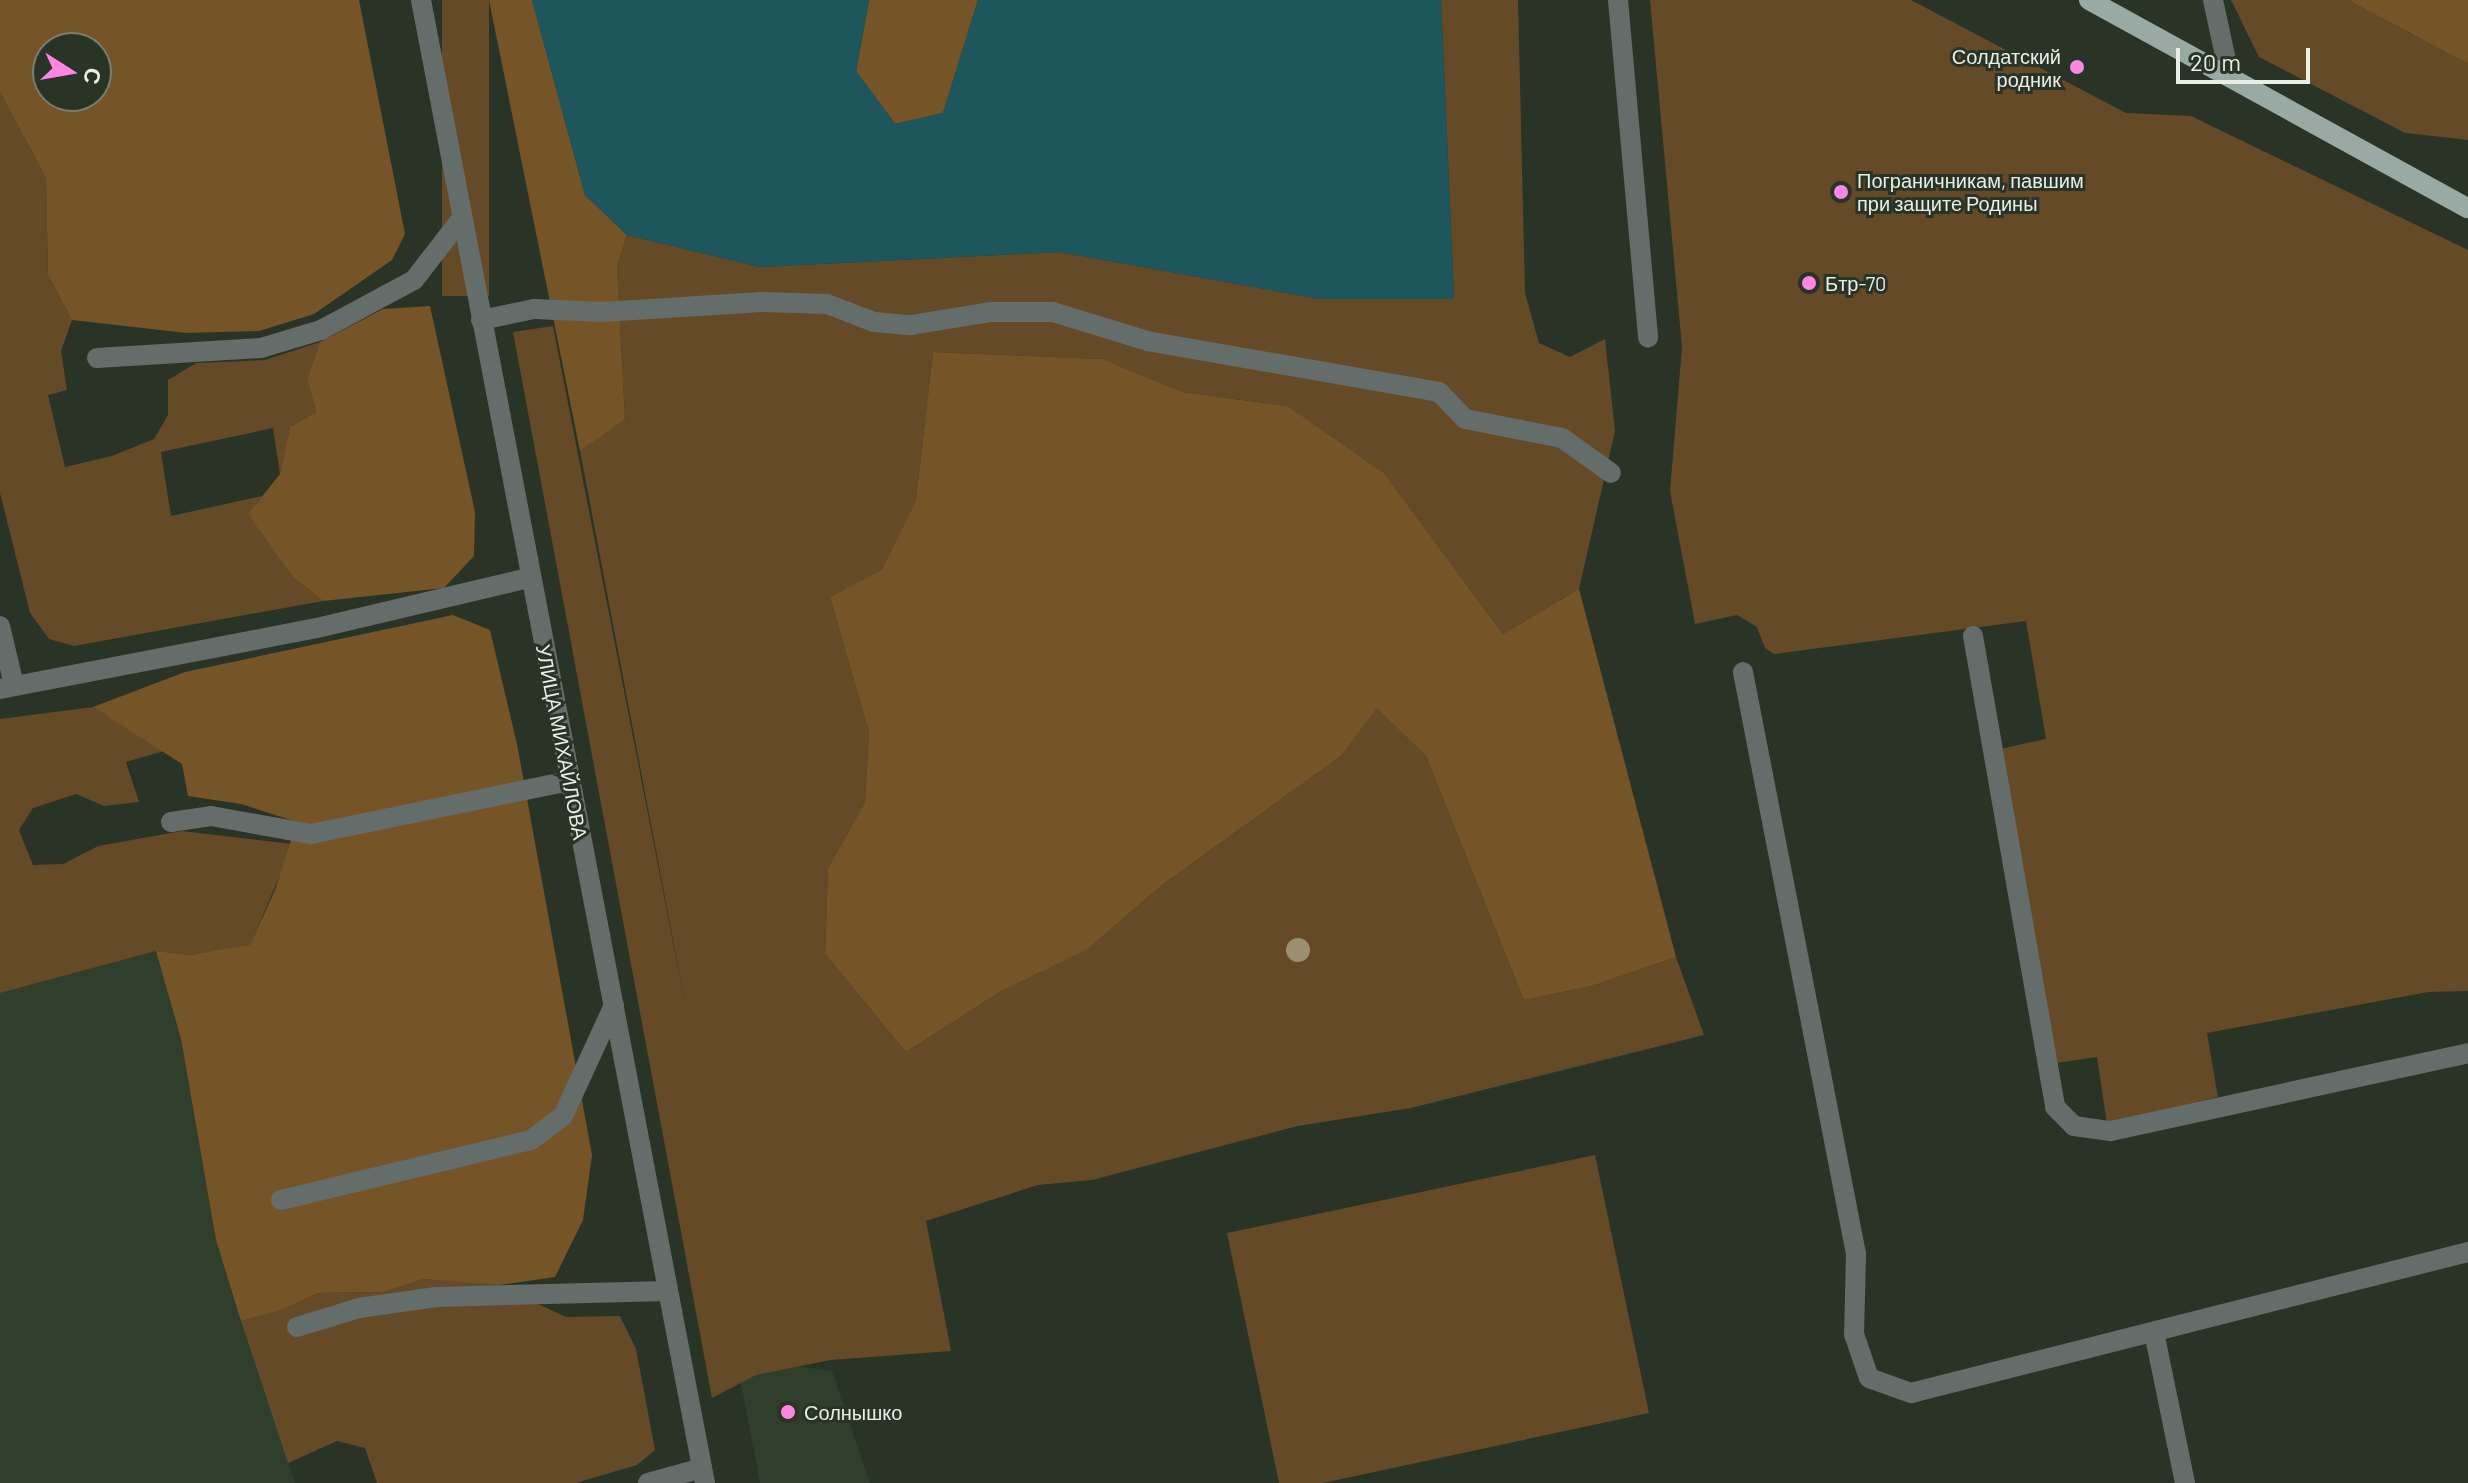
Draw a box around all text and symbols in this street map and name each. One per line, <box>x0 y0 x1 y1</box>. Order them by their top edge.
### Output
north arrow <box>32 32 112 112</box>
scale bar <box>2180 32 2314 82</box>
place label: Солдатский родник <box>1952 44 2061 91</box>
text: 20 m <box>2190 47 2241 76</box>
marker: Солдатский родник <box>2068 58 2086 76</box>
text: С <box>79 66 108 86</box>
place label: Пограничникам, павшим при защите Родины <box>1857 168 2084 215</box>
marker: Пограничникам, павшим при защите Родины <box>1832 183 1850 201</box>
place label: Бтр-70 <box>1825 271 1886 295</box>
marker: Бтр-70 <box>1800 274 1818 292</box>
street label: УЛИЦА МИХАЙЛОВА <box>531 642 593 842</box>
place label: Солнышко <box>804 1400 902 1424</box>
marker: Солнышко <box>779 1403 797 1421</box>

